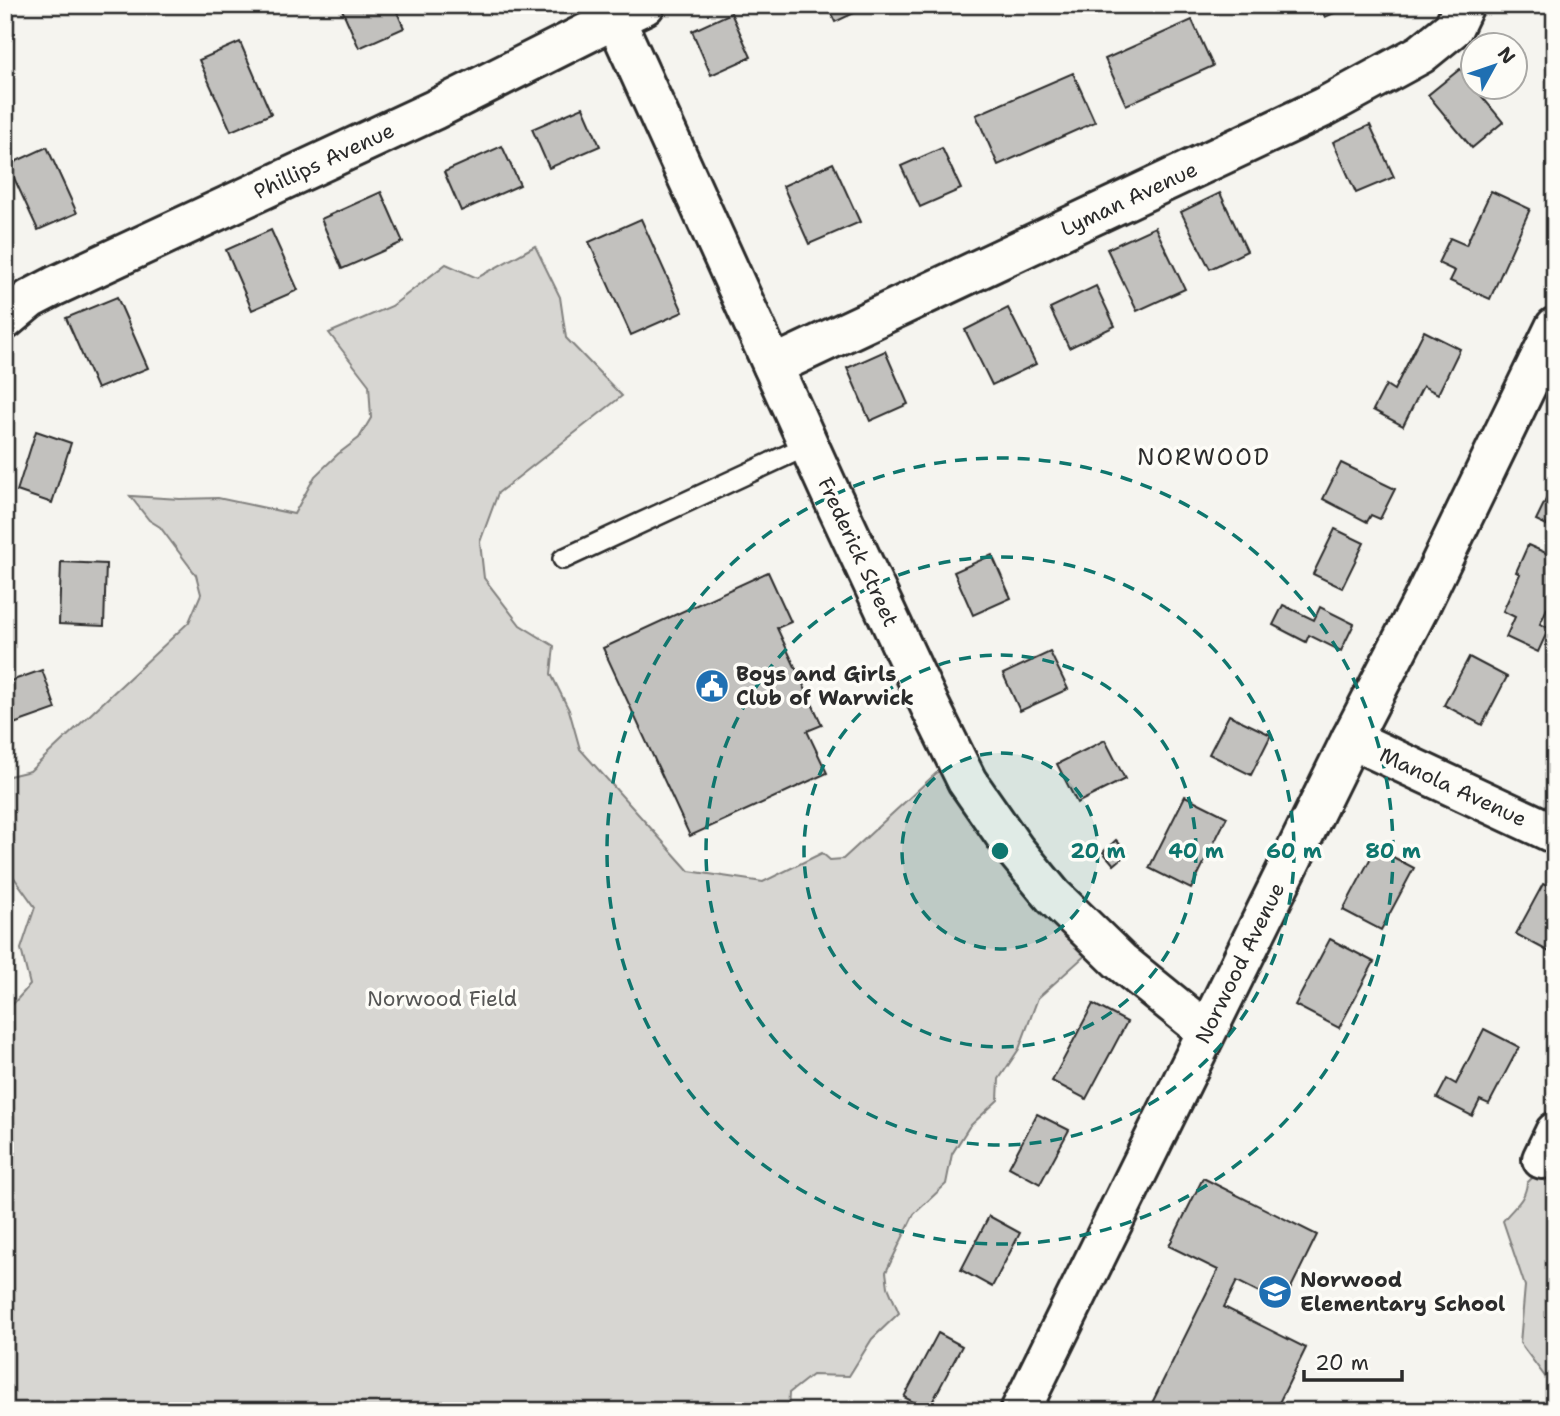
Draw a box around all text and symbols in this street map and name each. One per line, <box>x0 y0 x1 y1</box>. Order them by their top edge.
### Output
north arrow <box>1458 32 1528 102</box>
text: N <box>1492 42 1521 69</box>
street label: Phillips Avenue <box>249 116 399 206</box>
street label: Lyman Avenue <box>1056 155 1202 243</box>
district label: NORWOOD <box>1137 442 1271 472</box>
street label: Frederick Street <box>811 473 905 631</box>
place label: Boys and Girls Club of Warwick <box>736 660 914 712</box>
public building icon: Boys and Girls Club of Warwick <box>693 667 731 705</box>
street label: Manola Avenue <box>1375 741 1531 833</box>
text: 20 m <box>1070 837 1126 865</box>
text: 40 m <box>1168 837 1224 865</box>
text: 60 m <box>1266 837 1322 865</box>
text: 80 m <box>1365 837 1421 865</box>
centre of rings <box>988 839 1012 863</box>
street label: Norwood Avenue <box>1189 878 1291 1048</box>
park label: Norwood Field <box>367 985 517 1013</box>
place label: Norwood Elementary School <box>1300 1266 1505 1318</box>
school or university icon: Norwood Elementary School <box>1256 1273 1294 1311</box>
scale bar <box>1304 1339 1402 1383</box>
text: 20 m <box>1315 1349 1369 1377</box>

